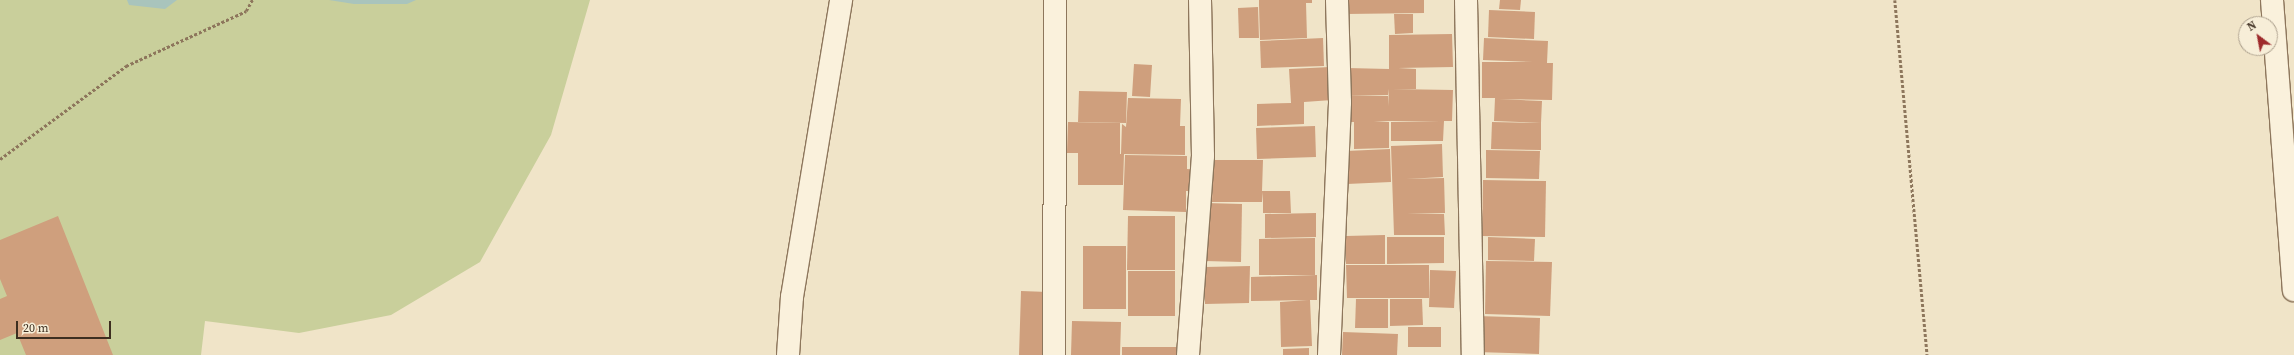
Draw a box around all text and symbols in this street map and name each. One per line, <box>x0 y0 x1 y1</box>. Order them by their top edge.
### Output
north arrow <box>2238 16 2278 56</box>
text: N <box>2245 18 2259 35</box>
scale bar <box>18 313 113 339</box>
text: 20 m <box>23 320 49 336</box>

